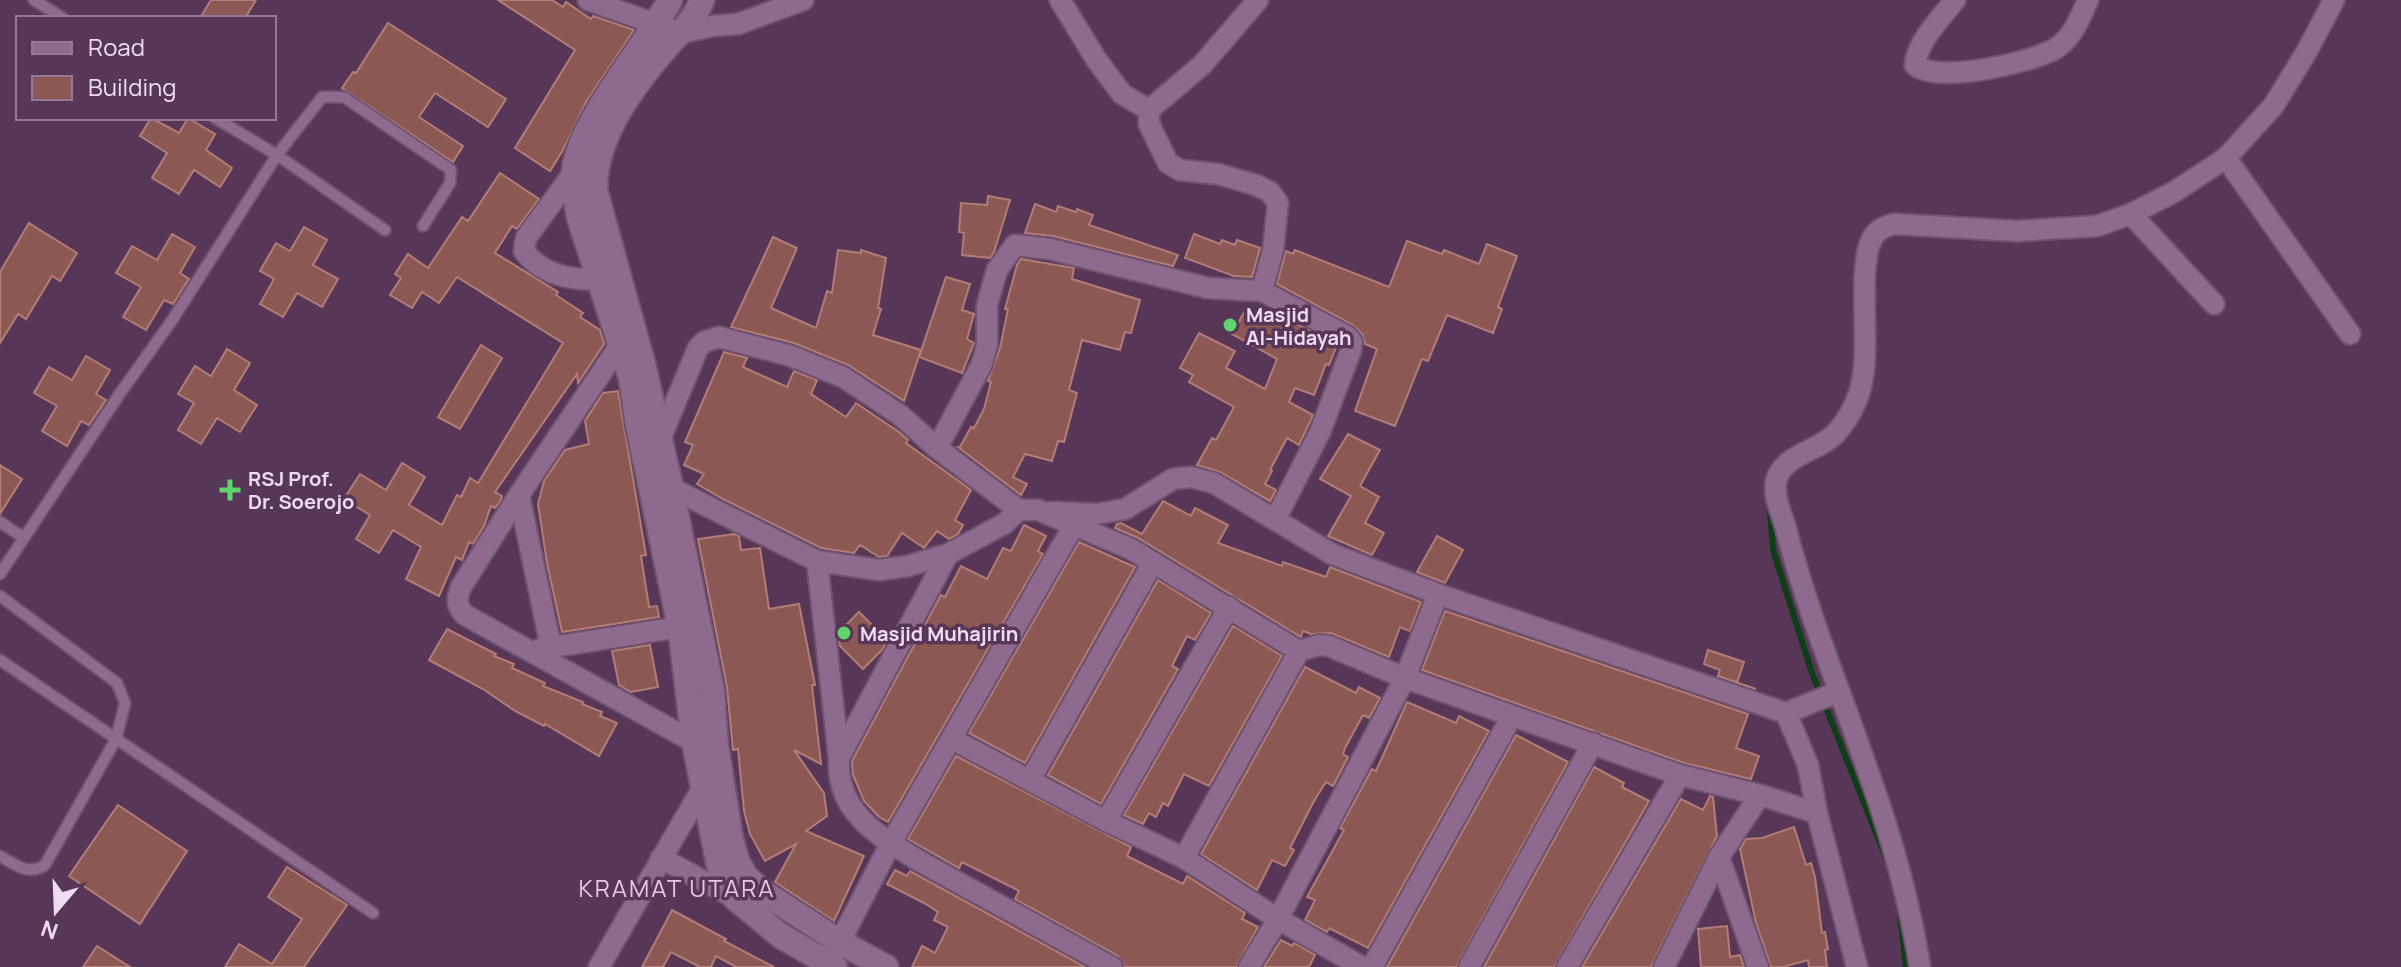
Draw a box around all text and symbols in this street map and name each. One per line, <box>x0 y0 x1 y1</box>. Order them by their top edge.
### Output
legend <box>16 16 276 120</box>
text: Road <box>88 30 145 63</box>
text: Building <box>88 70 176 103</box>
place label: Masjid Al-Hidayah <box>1246 301 1352 351</box>
marker: Masjid Al-Hidayah <box>1221 316 1239 334</box>
place label: RSJ Prof. Dr. Soerojo <box>248 465 354 515</box>
marker: RSJ Prof. Dr. Soerojo <box>219 479 241 501</box>
place label: Masjid Muhajirin <box>860 620 1018 647</box>
marker: Masjid Muhajirin <box>835 624 853 642</box>
north arrow <box>16 871 96 951</box>
district label: KRAMAT UTARA <box>578 871 776 904</box>
text: N <box>37 913 62 947</box>

